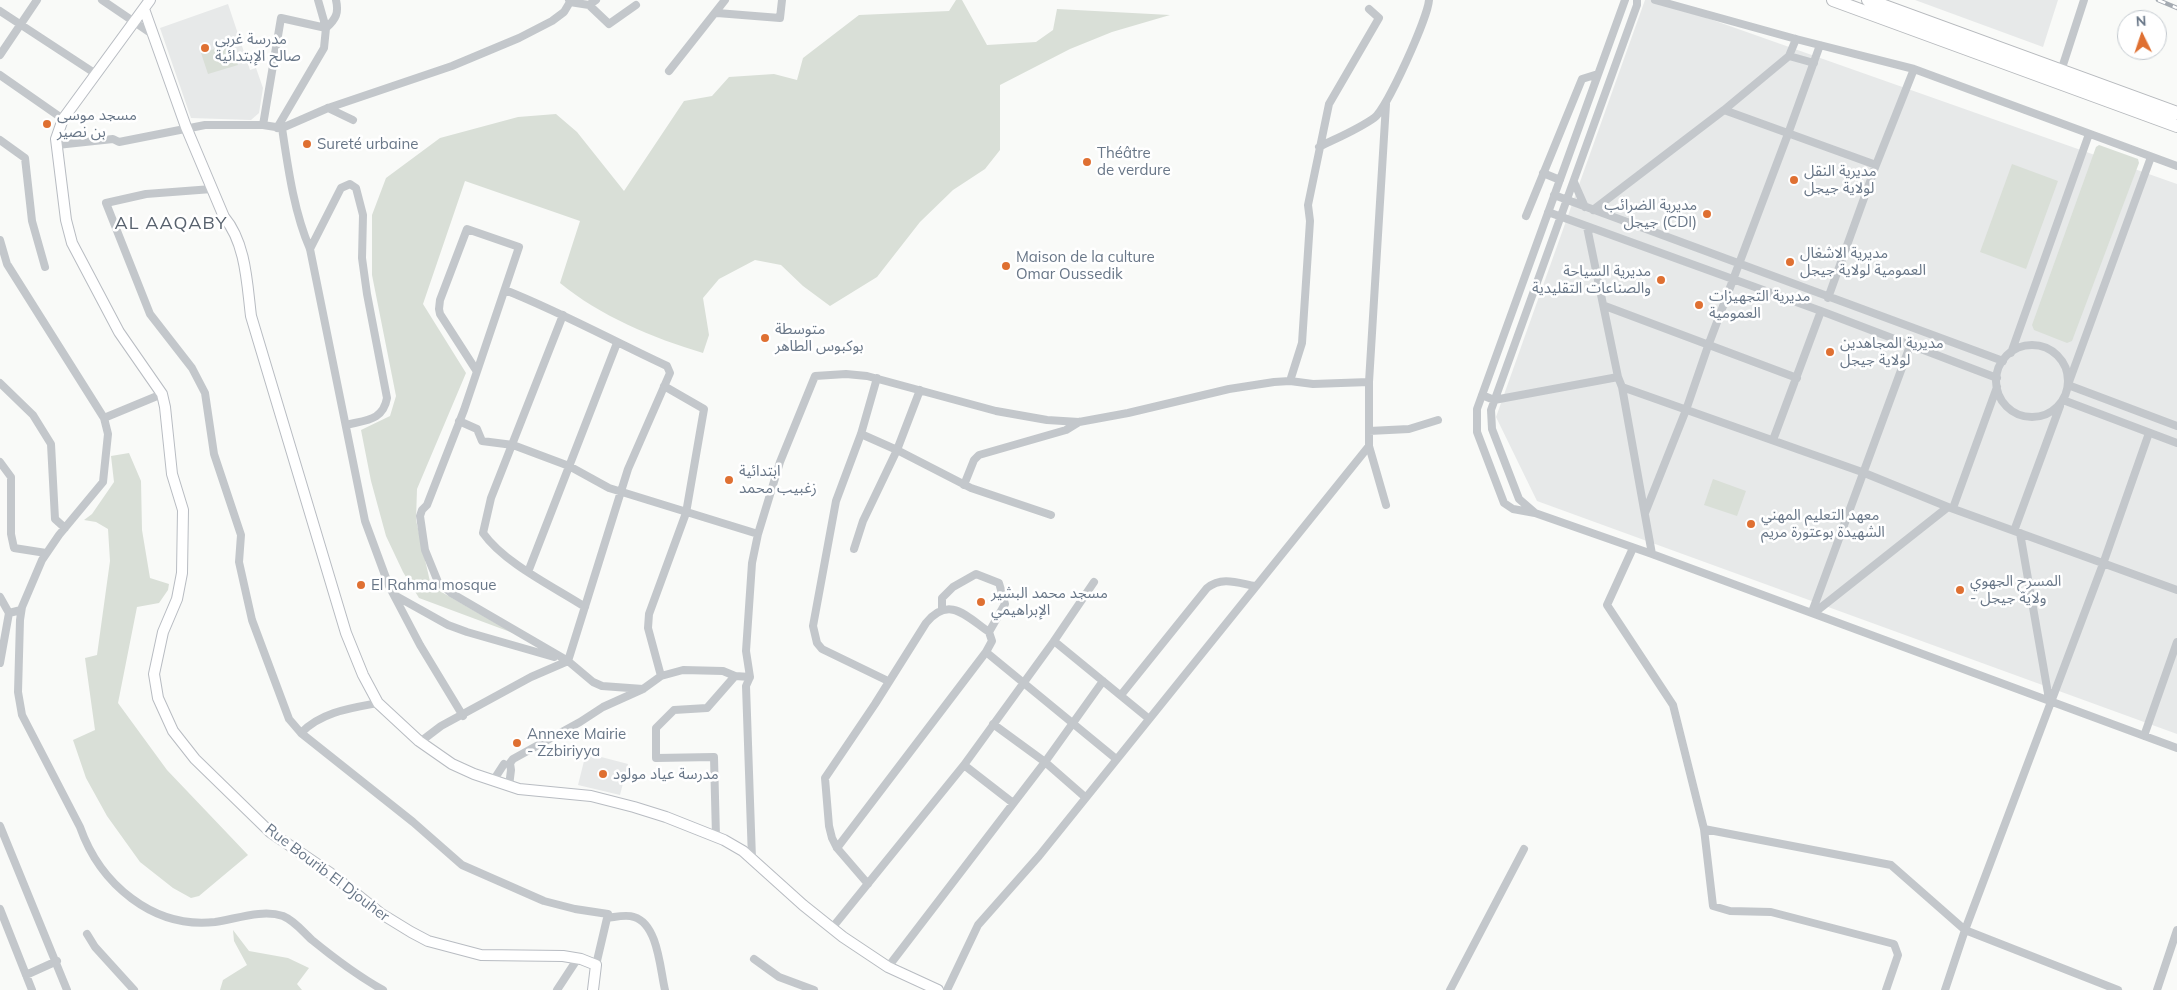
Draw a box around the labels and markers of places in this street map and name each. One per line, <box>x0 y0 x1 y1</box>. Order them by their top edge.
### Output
place label: مدرسة غربي صالح الإبتدائية <box>215 30 301 65</box>
marker: مدرسة غربي صالح الإبتدائية <box>199 42 211 54</box>
place label: مسجد موسى بن نصير <box>57 106 137 141</box>
marker: مسجد موسى بن نصير <box>41 118 53 130</box>
place label: Sureté urbaine <box>317 135 418 153</box>
marker: Sureté urbaine <box>301 138 313 150</box>
place label: Théâtre de verdure <box>1097 144 1171 179</box>
marker: Théâtre de verdure <box>1081 156 1093 168</box>
place label: مديرية النقل لولاية جيجل <box>1804 162 1877 197</box>
marker: مديرية النقل لولاية جيجل <box>1788 174 1800 186</box>
place label: مديرية الضرائب جيجل (CDI) <box>1604 196 1697 231</box>
marker: مديرية الضرائب جيجل (CDI) <box>1701 208 1713 220</box>
place label: مديرية الاشغال العمومية لولاية جيجل <box>1800 244 1926 279</box>
place label: Maison de la culture Omar Oussedik <box>1016 248 1155 283</box>
marker: مديرية الاشغال العمومية لولاية جيجل <box>1784 256 1796 268</box>
marker: Maison de la culture Omar Oussedik <box>1000 260 1012 272</box>
place label: مديرية السياحة والصناعات التقليدية <box>1532 262 1651 297</box>
marker: مديرية السياحة والصناعات التقليدية <box>1655 274 1667 286</box>
place label: مديرية التجهيزات العمومية <box>1709 287 1810 322</box>
marker: مديرية التجهيزات العمومية <box>1693 299 1705 311</box>
place label: متوسطة بوكبوس الطاهر <box>775 320 864 355</box>
marker: متوسطة بوكبوس الطاهر <box>759 332 771 344</box>
place label: مديرية المجاهدين لولاية جيجل <box>1840 334 1944 369</box>
marker: مديرية المجاهدين لولاية جيجل <box>1824 346 1836 358</box>
place label: ابتدائية زغبيب محمد <box>739 462 817 497</box>
marker: ابتدائية زغبيب محمد <box>723 474 735 486</box>
place label: معهد التعليم المهني الشهيدة بوعتورة مريم <box>1761 506 1885 541</box>
marker: معهد التعليم المهني الشهيدة بوعتورة مريم <box>1745 518 1757 530</box>
place label: المسرح الجهوي - ولاية جيجل <box>1970 572 2061 607</box>
place label: El Rahma mosque <box>371 576 497 594</box>
marker: El Rahma mosque <box>355 579 367 591</box>
place label: مسجد محمد البشير الإبراهيمي <box>991 584 1108 619</box>
marker: المسرح الجهوي - ولاية جيجل <box>1954 584 1966 596</box>
marker: مسجد محمد البشير الإبراهيمي <box>975 596 987 608</box>
place label: Annexe Mairie - Zzbiriyya <box>527 725 626 760</box>
marker: Annexe Mairie - Zzbiriyya <box>511 737 523 749</box>
place label: مدرسة عياد مولود <box>613 765 719 783</box>
marker: مدرسة عياد مولود <box>597 768 609 780</box>

